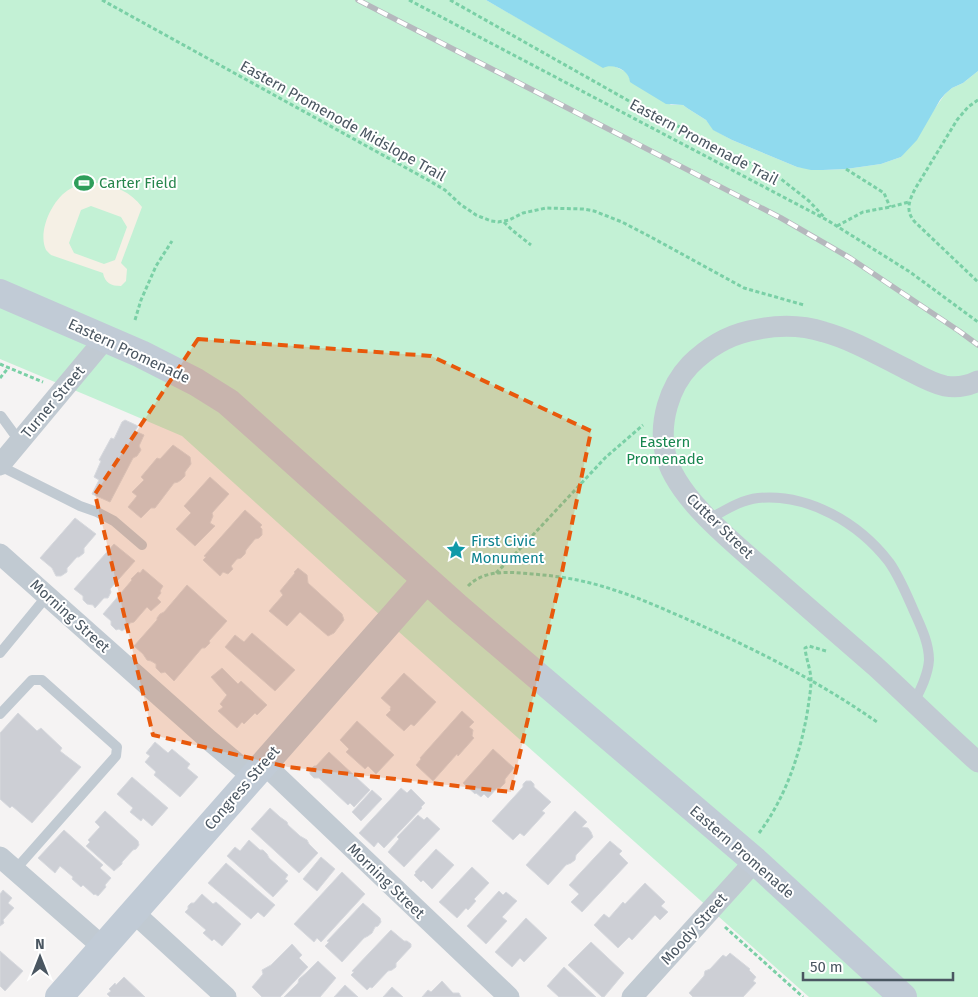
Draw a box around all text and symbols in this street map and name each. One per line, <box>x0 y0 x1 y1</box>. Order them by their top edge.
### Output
street label: Eastern Promenode Midslope Trail <box>237 57 450 185</box>
street label: Eastern Promenade Trail <box>627 95 782 189</box>
sports icon: Carter Field <box>73 172 95 194</box>
place label: Carter Field <box>99 174 177 192</box>
street label: Eastern Promenade <box>65 315 193 387</box>
street label: Turner Street <box>17 362 89 442</box>
park label: Eastern Promenade <box>626 433 704 468</box>
street label: Cutter Street <box>683 490 758 563</box>
place label: First Civic Monument <box>471 532 545 567</box>
place icon: First Civic Monument <box>445 539 467 561</box>
street label: Morning Street <box>27 576 114 657</box>
street label: Congress Street <box>201 742 284 834</box>
street label: Eastern Promenade <box>686 802 798 902</box>
street label: Morning Street <box>344 840 429 923</box>
street label: Moody Street <box>657 889 731 969</box>
north arrow <box>15 932 65 982</box>
text: N <box>35 936 45 953</box>
scale bar <box>803 950 953 982</box>
text: 50 m <box>810 958 843 976</box>

